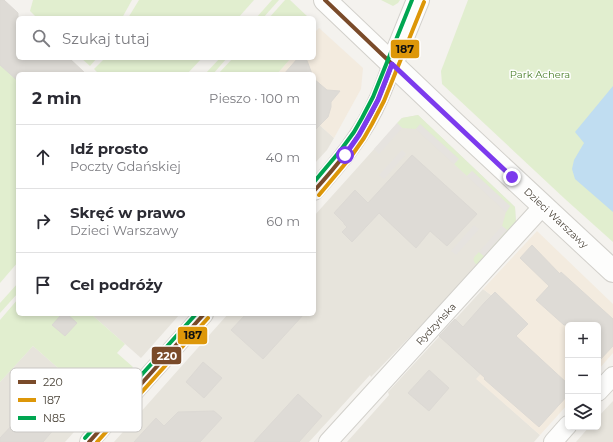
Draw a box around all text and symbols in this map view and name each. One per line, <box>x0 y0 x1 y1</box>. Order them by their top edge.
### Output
search box <box>16 16 316 60</box>
icon: search <box>30 27 52 49</box>
text: Szukaj tutaj <box>62 29 150 48</box>
line badge: 187 <box>390 39 420 59</box>
text: 187 <box>396 42 414 56</box>
park label: Park Achera <box>510 68 570 81</box>
text: 2 min <box>32 88 82 108</box>
text: Pieszo · 100 m <box>209 90 300 106</box>
text: Idź prosto <box>70 139 148 158</box>
icon: ahead <box>32 146 54 168</box>
route start <box>336 146 354 164</box>
text: 40 m <box>266 149 300 165</box>
text: Poczty Gdańskiej <box>70 158 181 174</box>
route end <box>503 168 521 186</box>
street label: Dzieci Warszawy <box>521 185 591 252</box>
text: Skręć w prawo <box>70 203 186 222</box>
icon: right <box>32 210 54 232</box>
text: 60 m <box>266 213 300 229</box>
text: Dzieci Warszawy <box>70 222 178 238</box>
icon: arrive <box>32 274 54 296</box>
text: Cel podróży <box>70 275 162 294</box>
street label: Rydzyńska <box>413 300 459 348</box>
map controls <box>565 322 601 430</box>
button: + <box>565 322 601 358</box>
line badge: 187 <box>177 326 208 345</box>
text: 187 <box>184 328 202 342</box>
line badge: 220 <box>151 346 182 365</box>
text: 220 <box>157 349 178 363</box>
button: − <box>565 358 601 394</box>
legend <box>10 368 142 432</box>
text: 220 <box>43 375 63 389</box>
text: 187 <box>43 393 60 407</box>
button: layers <box>565 394 601 430</box>
text: N85 <box>43 411 65 425</box>

